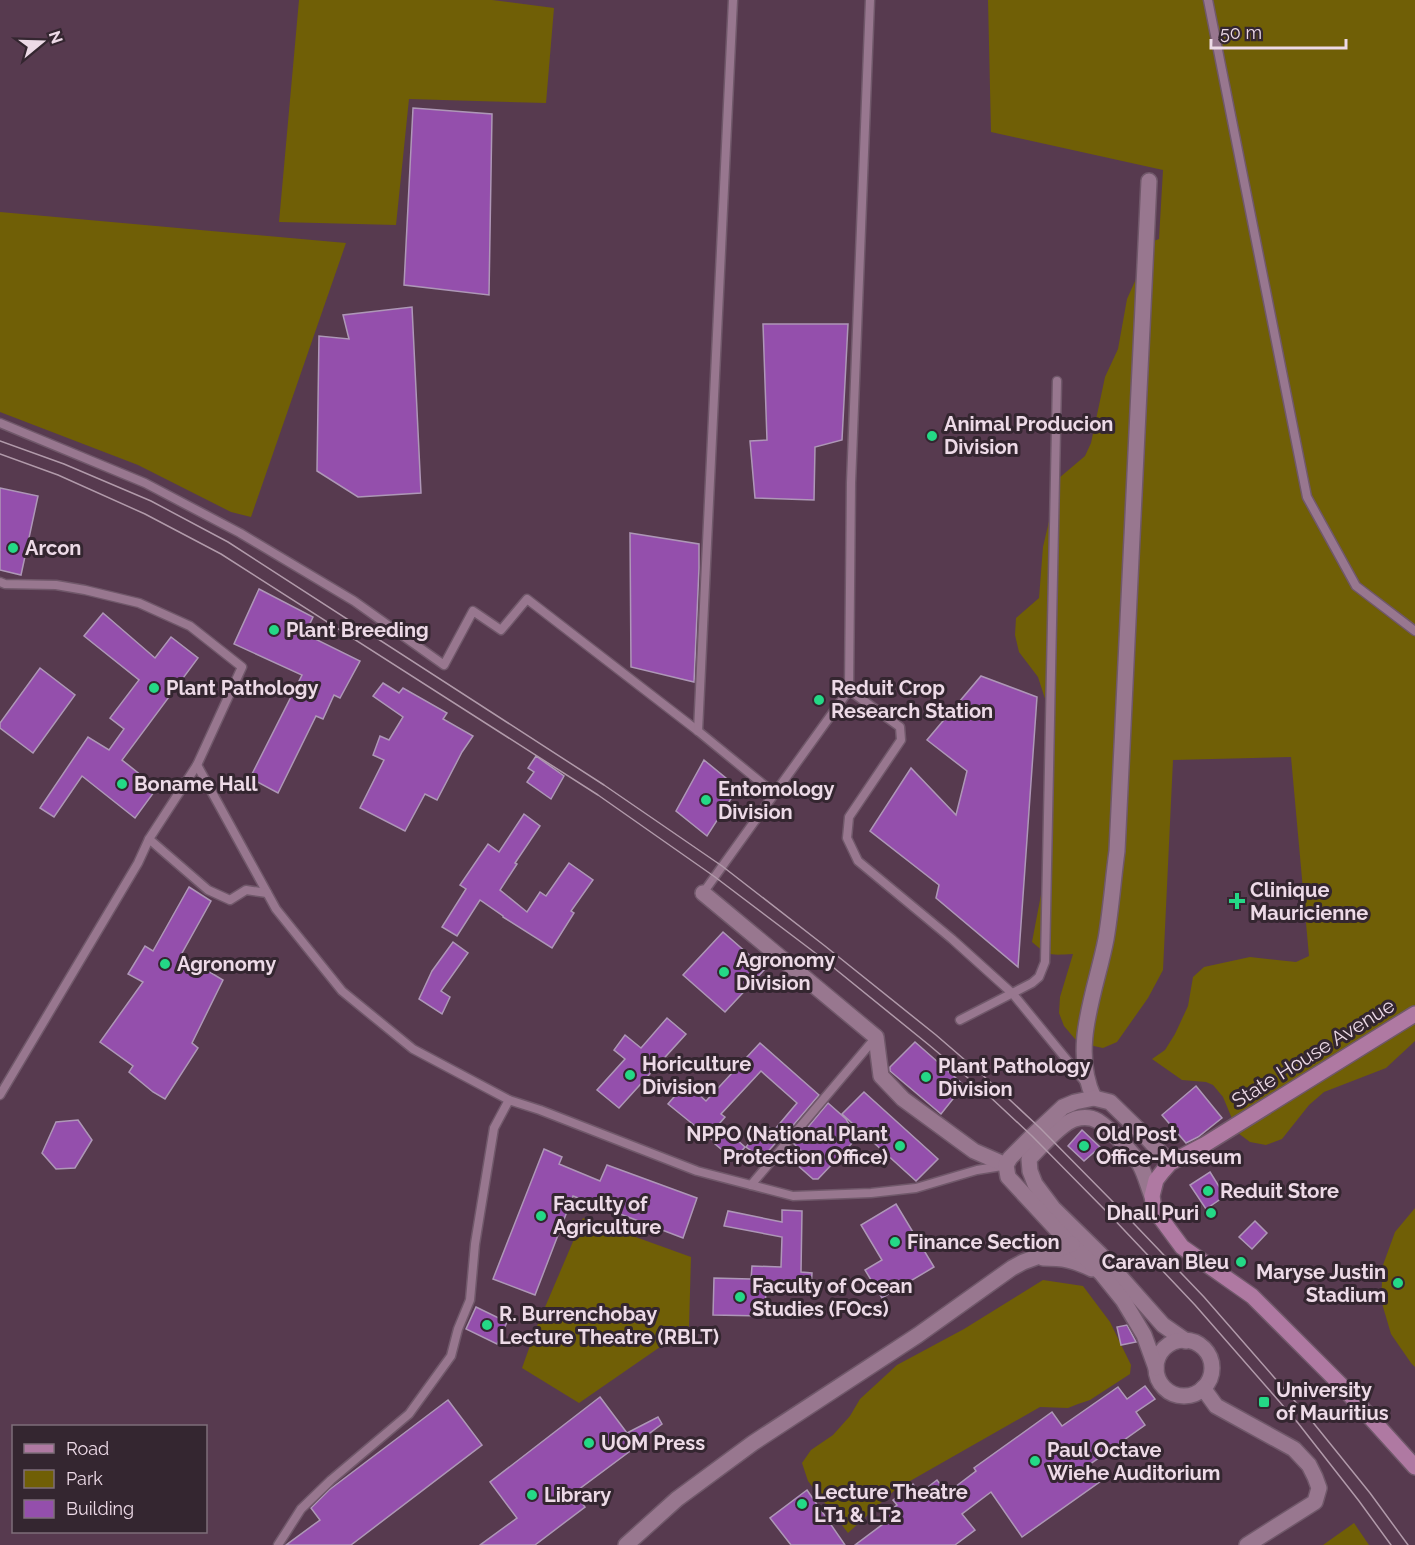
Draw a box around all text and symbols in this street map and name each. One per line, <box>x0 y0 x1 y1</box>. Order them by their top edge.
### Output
north arrow <box>12 12 72 72</box>
scale bar <box>1211 12 1346 50</box>
text: 50 m <box>1220 22 1262 43</box>
text: N <box>45 28 67 46</box>
place label: Animal Producion Division <box>944 412 1113 459</box>
marker: Animal Producion Division <box>925 429 939 443</box>
place label: Arcon <box>25 536 81 560</box>
marker: Arcon <box>6 541 20 555</box>
place label: Plant Breeding <box>286 618 429 642</box>
marker: Plant Breeding <box>267 623 281 637</box>
place label: Plant Pathology <box>166 676 319 700</box>
place label: Reduit Crop Research Station <box>831 676 993 723</box>
marker: Plant Pathology <box>147 681 161 695</box>
marker: Reduit Crop Research Station <box>812 693 826 707</box>
place label: Boname Hall <box>134 772 258 796</box>
marker: Boname Hall <box>115 777 129 791</box>
place label: Entomology Division <box>718 777 835 824</box>
marker: Entomology Division <box>699 793 713 807</box>
place label: Clinique Mauricienne <box>1250 878 1368 925</box>
marker: Clinique Mauricienne <box>1228 892 1246 910</box>
place label: Agronomy Division <box>736 948 835 995</box>
place label: Agronomy <box>177 952 276 976</box>
marker: Agronomy <box>158 957 172 971</box>
marker: Agronomy Division <box>717 965 731 979</box>
street label: State House Avenue <box>1227 993 1399 1113</box>
place label: Horiculture Division <box>642 1052 751 1099</box>
place label: Plant Pathology Division <box>938 1054 1091 1101</box>
marker: Horiculture Division <box>623 1068 637 1082</box>
marker: Plant Pathology Division <box>919 1070 933 1084</box>
place label: NPPO (National Plant Protection Office) <box>686 1122 888 1169</box>
place label: Old Post Office-Museum <box>1096 1122 1242 1169</box>
marker: NPPO (National Plant Protection Office) <box>893 1139 907 1153</box>
marker: Old Post Office-Museum <box>1077 1139 1091 1153</box>
place label: Reduit Store <box>1220 1179 1339 1203</box>
marker: Reduit Store <box>1201 1184 1215 1198</box>
place label: Faculty of Agriculture <box>553 1192 661 1239</box>
place label: Dhall Puri <box>1107 1201 1199 1225</box>
marker: Dhall Puri <box>1204 1206 1218 1220</box>
marker: Faculty of Agriculture <box>534 1209 548 1223</box>
place label: Finance Section <box>907 1230 1060 1254</box>
marker: Finance Section <box>888 1235 902 1249</box>
place label: Caravan Bleu <box>1102 1250 1229 1274</box>
marker: Caravan Bleu <box>1234 1255 1248 1269</box>
place label: Maryse Justin Stadium <box>1256 1260 1386 1307</box>
place label: Faculty of Ocean Studies (FOcs) <box>752 1274 913 1321</box>
marker: Maryse Justin Stadium <box>1391 1276 1405 1290</box>
marker: Faculty of Ocean Studies (FOcs) <box>733 1290 747 1304</box>
place label: R. Burrenchobay Lecture Theatre (RBLT) <box>499 1302 719 1349</box>
marker: R. Burrenchobay Lecture Theatre (RBLT) <box>480 1318 494 1332</box>
place label: University of Mauritius <box>1276 1378 1389 1425</box>
marker: University of Mauritius <box>1257 1395 1271 1409</box>
legend <box>12 1425 207 1533</box>
place label: UOM Press <box>601 1431 705 1455</box>
marker: UOM Press <box>582 1436 596 1450</box>
text: Road <box>66 1438 109 1459</box>
place label: Paul Octave Wiehe Auditorium <box>1047 1438 1221 1485</box>
marker: Paul Octave Wiehe Auditorium <box>1028 1454 1042 1468</box>
text: Park <box>66 1468 103 1489</box>
place label: Lecture Theatre LT1 & LT2 <box>814 1480 968 1527</box>
place label: Library <box>544 1483 611 1507</box>
marker: Library <box>525 1488 539 1502</box>
marker: Lecture Theatre LT1 & LT2 <box>795 1497 809 1511</box>
text: Building <box>66 1498 134 1519</box>

